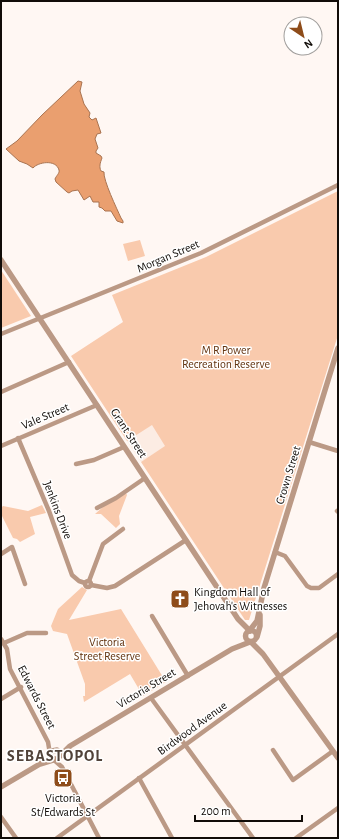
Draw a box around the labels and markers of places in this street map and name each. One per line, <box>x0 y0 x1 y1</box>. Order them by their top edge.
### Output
place label: Kingdom Hall of Jehovah's Witnesses <box>194 586 287 612</box>
church icon: Kingdom Hall of Jehovah's Witnesses <box>169 588 191 610</box>
bus stop icon: Victoria St/Edwards St <box>52 767 74 789</box>
place label: Victoria St/Edwards St <box>31 792 95 818</box>

